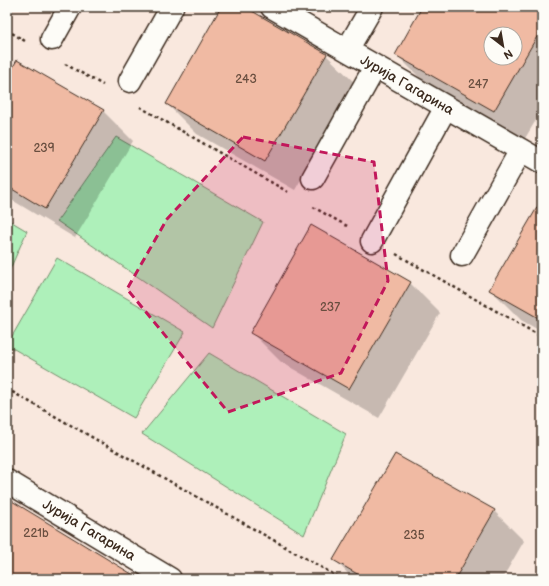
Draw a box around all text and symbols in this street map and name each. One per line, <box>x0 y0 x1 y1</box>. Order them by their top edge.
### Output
north arrow <box>483 26 523 66</box>
text: N <box>501 46 515 62</box>
street label: Јурија Гагарина <box>357 51 457 119</box>
house number: 243 <box>235 72 257 87</box>
house number: 247 <box>468 77 488 92</box>
house number: 239 <box>33 141 55 156</box>
house number: 237 <box>320 300 340 315</box>
street label: Јурија Гагарина <box>39 496 139 565</box>
house number: 221b <box>23 526 49 541</box>
house number: 235 <box>403 528 425 543</box>

